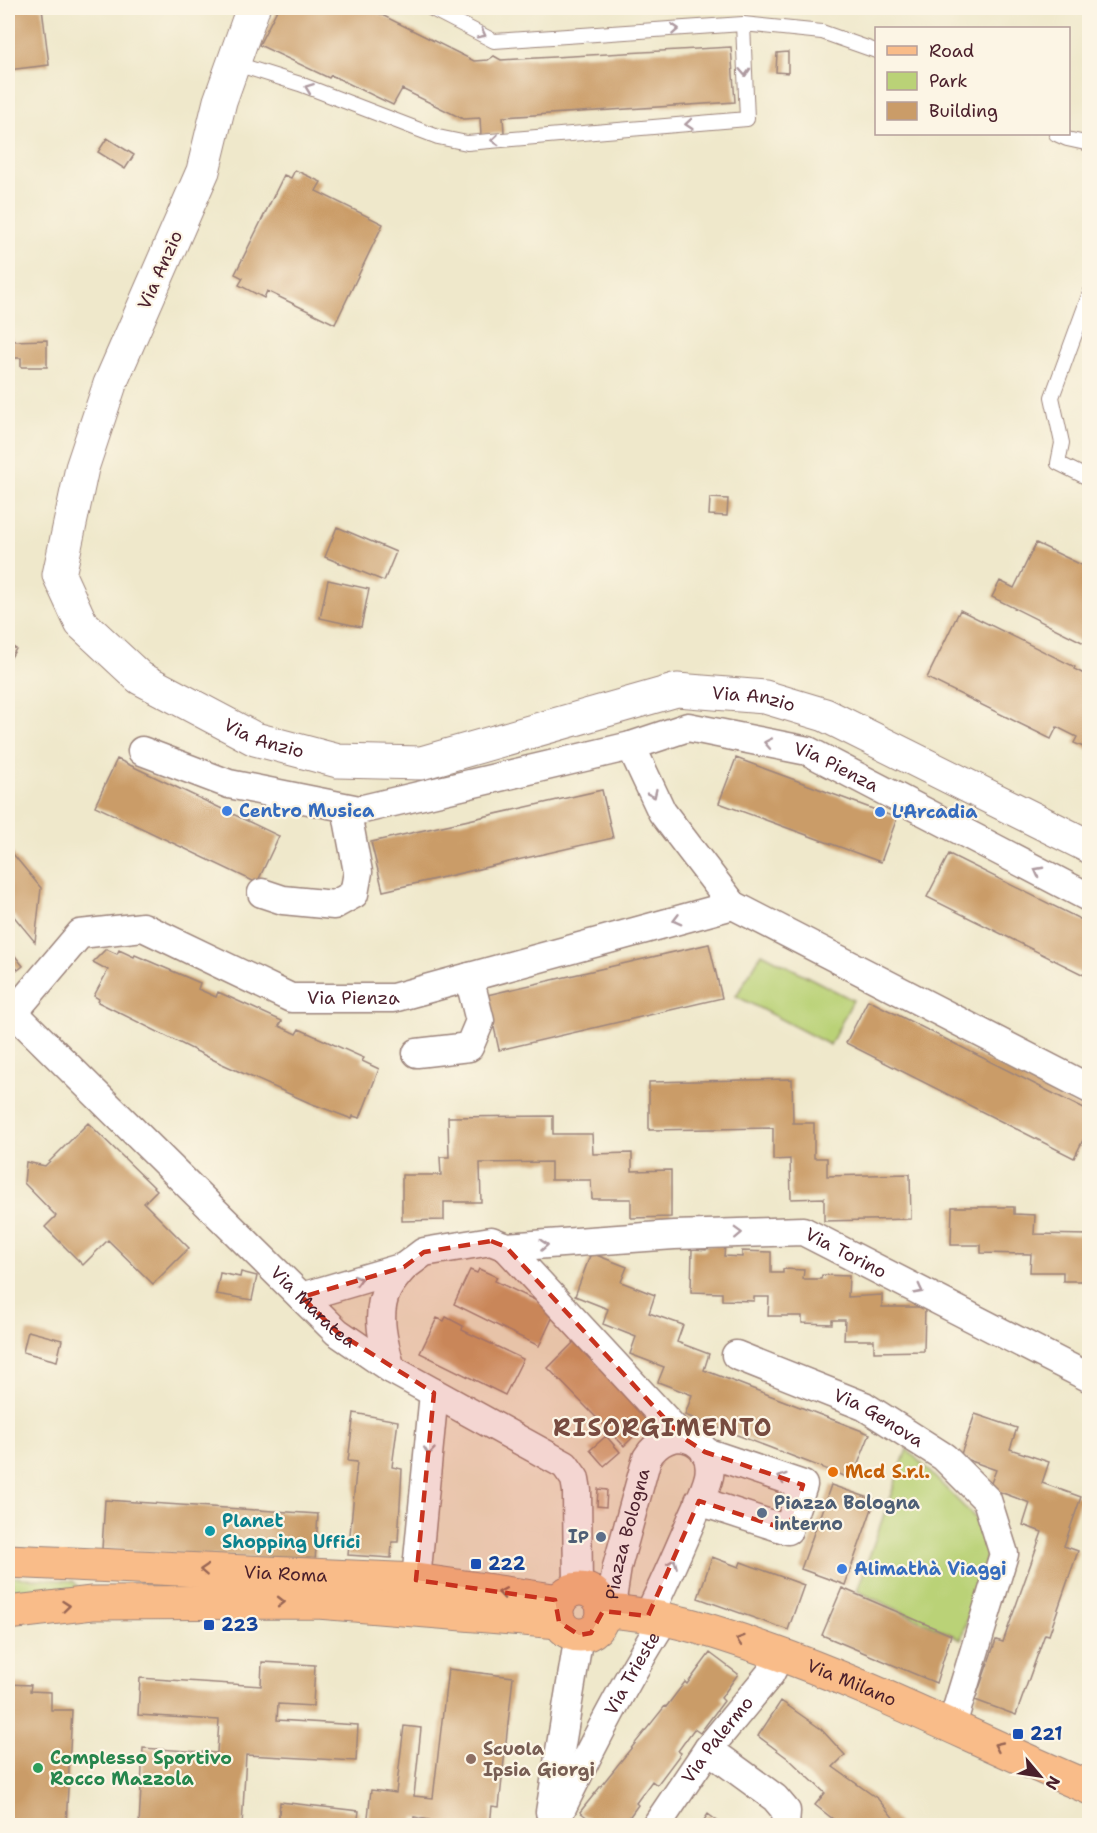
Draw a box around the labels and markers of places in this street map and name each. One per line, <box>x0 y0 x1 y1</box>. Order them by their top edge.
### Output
place label: Centro Musica <box>239 799 375 823</box>
place label: L'Arcadia <box>892 800 978 824</box>
marker: Centro Musica <box>220 804 234 818</box>
marker: L'Arcadia <box>873 805 887 819</box>
place label: Mcd S.r.l. <box>845 1460 930 1484</box>
marker: Mcd S.r.l. <box>826 1465 840 1479</box>
place label: Piazza Bologna interno <box>774 1491 921 1536</box>
marker: Piazza Bologna interno <box>755 1506 769 1520</box>
place label: Planet Shopping Uffici <box>222 1509 361 1554</box>
marker: Planet Shopping Uffici <box>203 1524 217 1538</box>
place label: IP <box>568 1525 589 1549</box>
marker: IP <box>594 1530 608 1544</box>
place label: 222 <box>488 1552 526 1576</box>
marker: 222 <box>469 1557 483 1571</box>
place label: Alimathà Viaggi <box>854 1557 1007 1581</box>
marker: Alimathà Viaggi <box>835 1562 849 1576</box>
place label: 223 <box>221 1613 258 1637</box>
marker: 223 <box>202 1618 216 1632</box>
place label: 221 <box>1030 1722 1062 1746</box>
marker: 221 <box>1011 1727 1025 1741</box>
place label: Scuola Ipsia Giorgi <box>483 1737 595 1782</box>
place label: Complesso Sportivo Rocco Mazzola <box>50 1746 232 1791</box>
marker: Scuola Ipsia Giorgi <box>464 1752 478 1766</box>
marker: Complesso Sportivo Rocco Mazzola <box>31 1761 45 1775</box>

